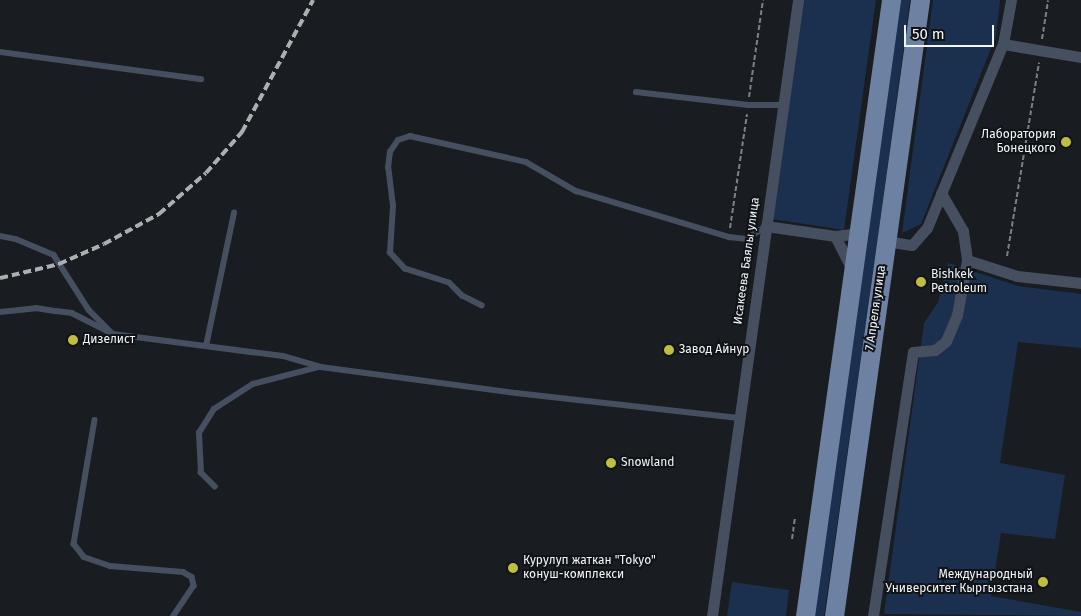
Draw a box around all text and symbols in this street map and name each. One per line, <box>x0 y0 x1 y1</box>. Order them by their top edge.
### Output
scale bar <box>906 15 996 47</box>
text: 50 m <box>912 25 945 43</box>
place label: Лаборатория Бонецкого <box>981 128 1056 156</box>
marker: Лаборатория Бонецкого <box>1060 136 1072 148</box>
street label: Исакеева Баялы улица <box>731 196 763 326</box>
street label: 7 Апреля улица <box>863 264 889 352</box>
place label: Bishkek Petroleum <box>931 268 987 296</box>
marker: Bishkek Petroleum <box>915 276 927 288</box>
place label: Дизелист <box>83 333 135 347</box>
marker: Дизелист <box>67 334 79 346</box>
place label: Завод Айнур <box>679 343 749 357</box>
marker: Завод Айнур <box>663 344 675 356</box>
place label: Snowland <box>621 456 674 470</box>
marker: Snowland <box>605 457 617 469</box>
place label: Курулуп жаткан "Tokyo" конуш-комплекси <box>523 554 656 582</box>
marker: Курулуп жаткан "Tokyo" конуш-комплекси <box>507 562 519 574</box>
place label: Международный Университет Кыргызстана <box>886 568 1033 596</box>
marker: Международный Университет Кыргызстана <box>1037 576 1049 588</box>

